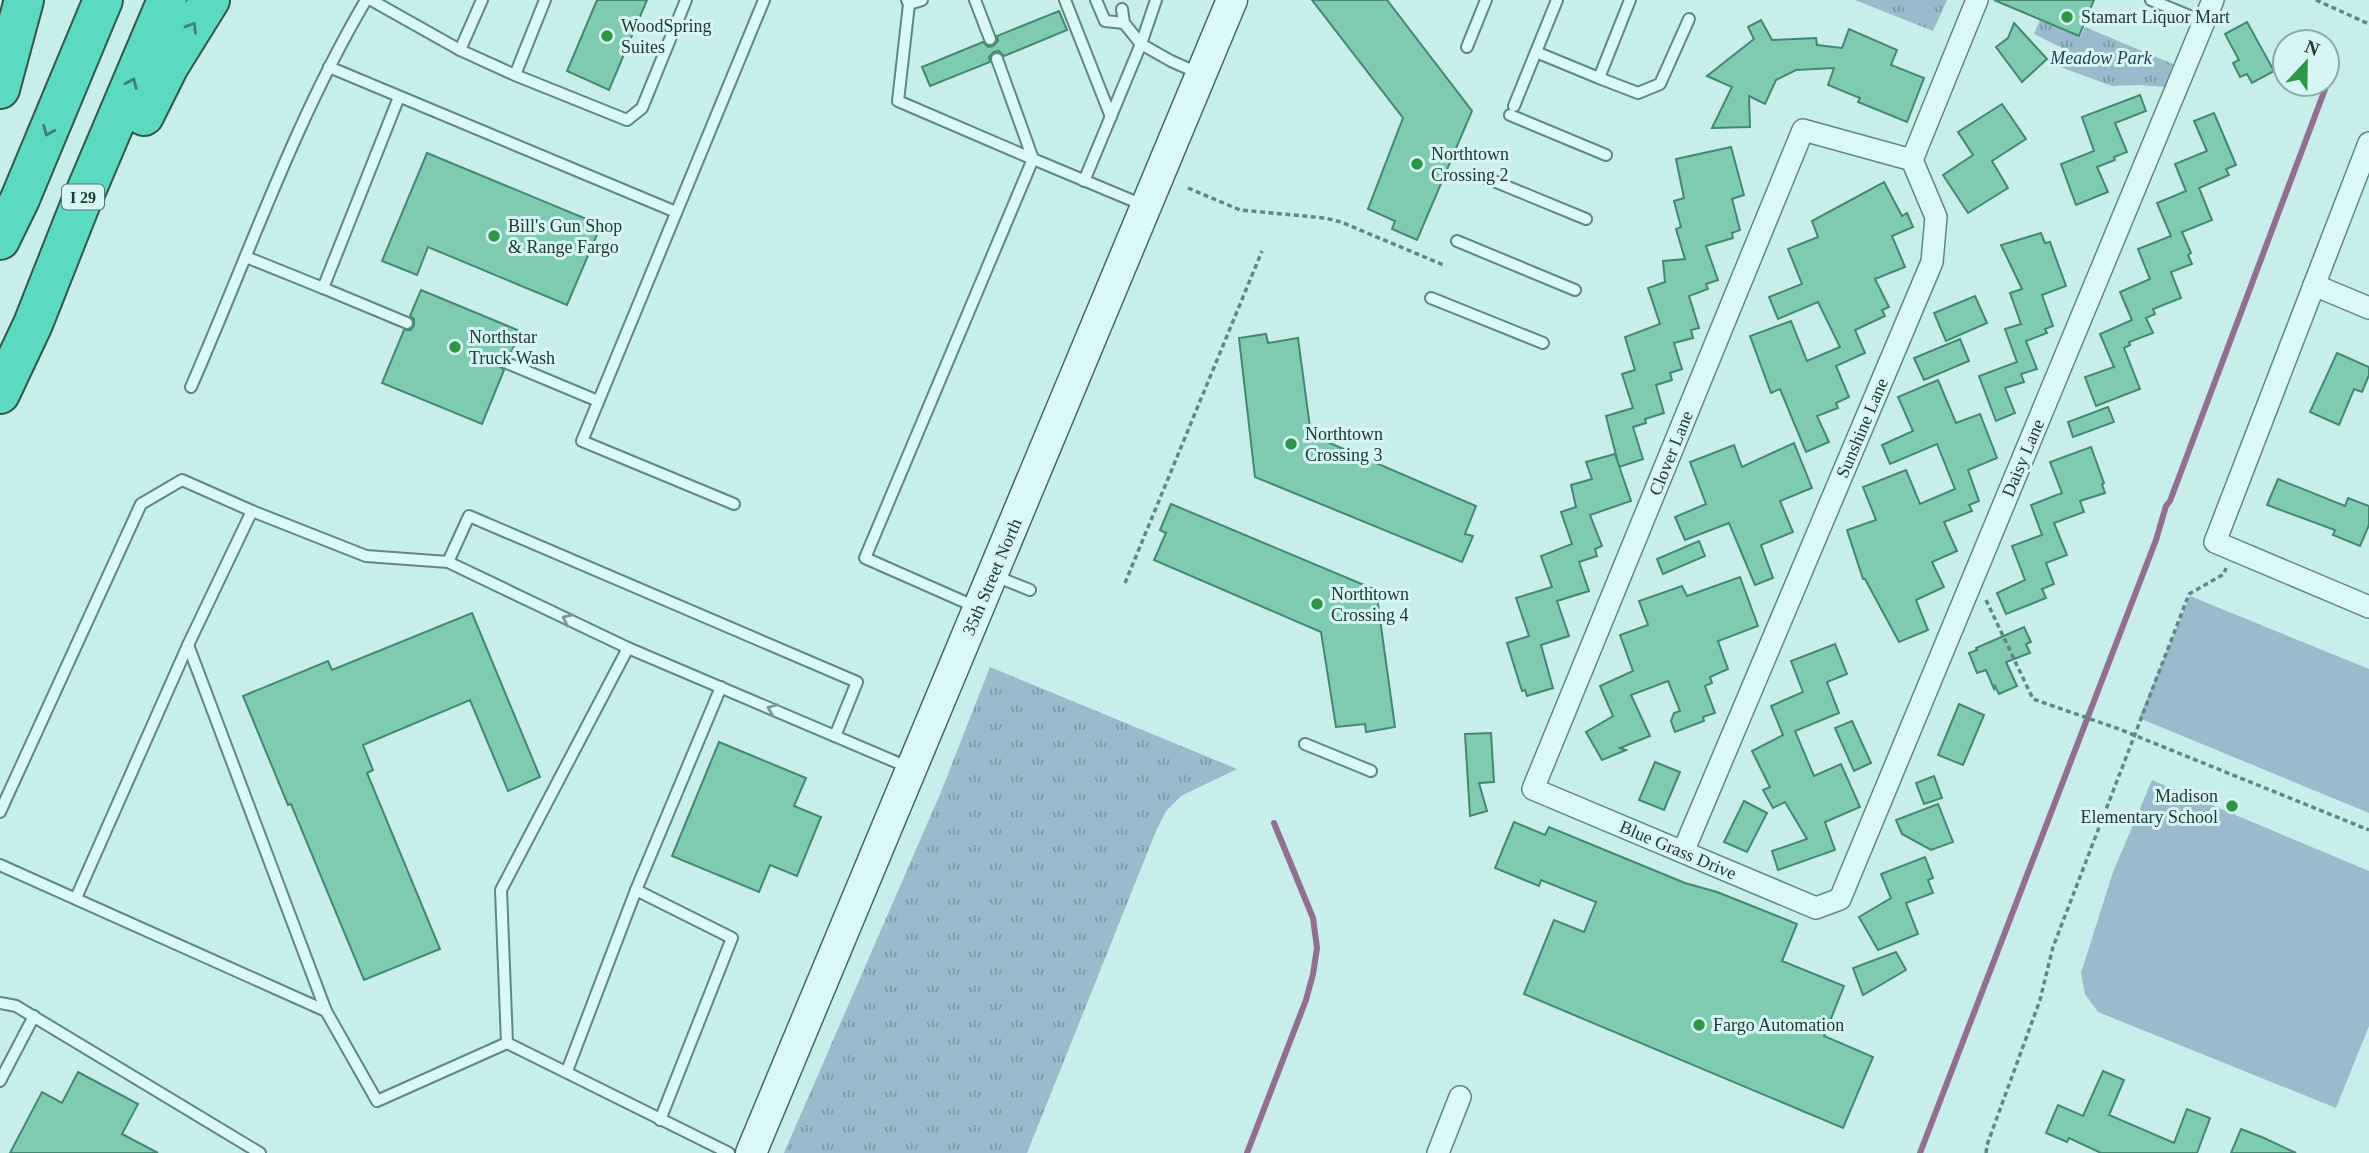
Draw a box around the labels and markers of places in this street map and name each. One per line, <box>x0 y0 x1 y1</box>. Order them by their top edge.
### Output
place label: Stamart Liquor Mart <box>2081 7 2230 27</box>
marker: Stamart Liquor Mart <box>2059 9 2075 25</box>
place label: WoodSpring Suites <box>621 16 712 57</box>
marker: WoodSpring Suites <box>599 28 615 44</box>
place label: Northtown Crossing 2 <box>1431 144 1509 185</box>
marker: Northtown Crossing 2 <box>1409 156 1425 172</box>
place label: Bill's Gun Shop & Range Fargo <box>508 216 622 257</box>
marker: Bill's Gun Shop & Range Fargo <box>486 228 502 244</box>
place label: Northstar Truck Wash <box>469 327 555 368</box>
marker: Northstar Truck Wash <box>447 339 463 355</box>
place label: Northtown Crossing 3 <box>1305 424 1383 465</box>
marker: Northtown Crossing 3 <box>1283 436 1299 452</box>
place label: Northtown Crossing 4 <box>1331 584 1409 625</box>
marker: Northtown Crossing 4 <box>1309 596 1325 612</box>
place label: Madison Elementary School <box>2081 786 2218 827</box>
marker: Madison Elementary School <box>2224 798 2240 814</box>
place label: Fargo Automation <box>1713 1015 1844 1035</box>
marker: Fargo Automation <box>1691 1017 1707 1033</box>

